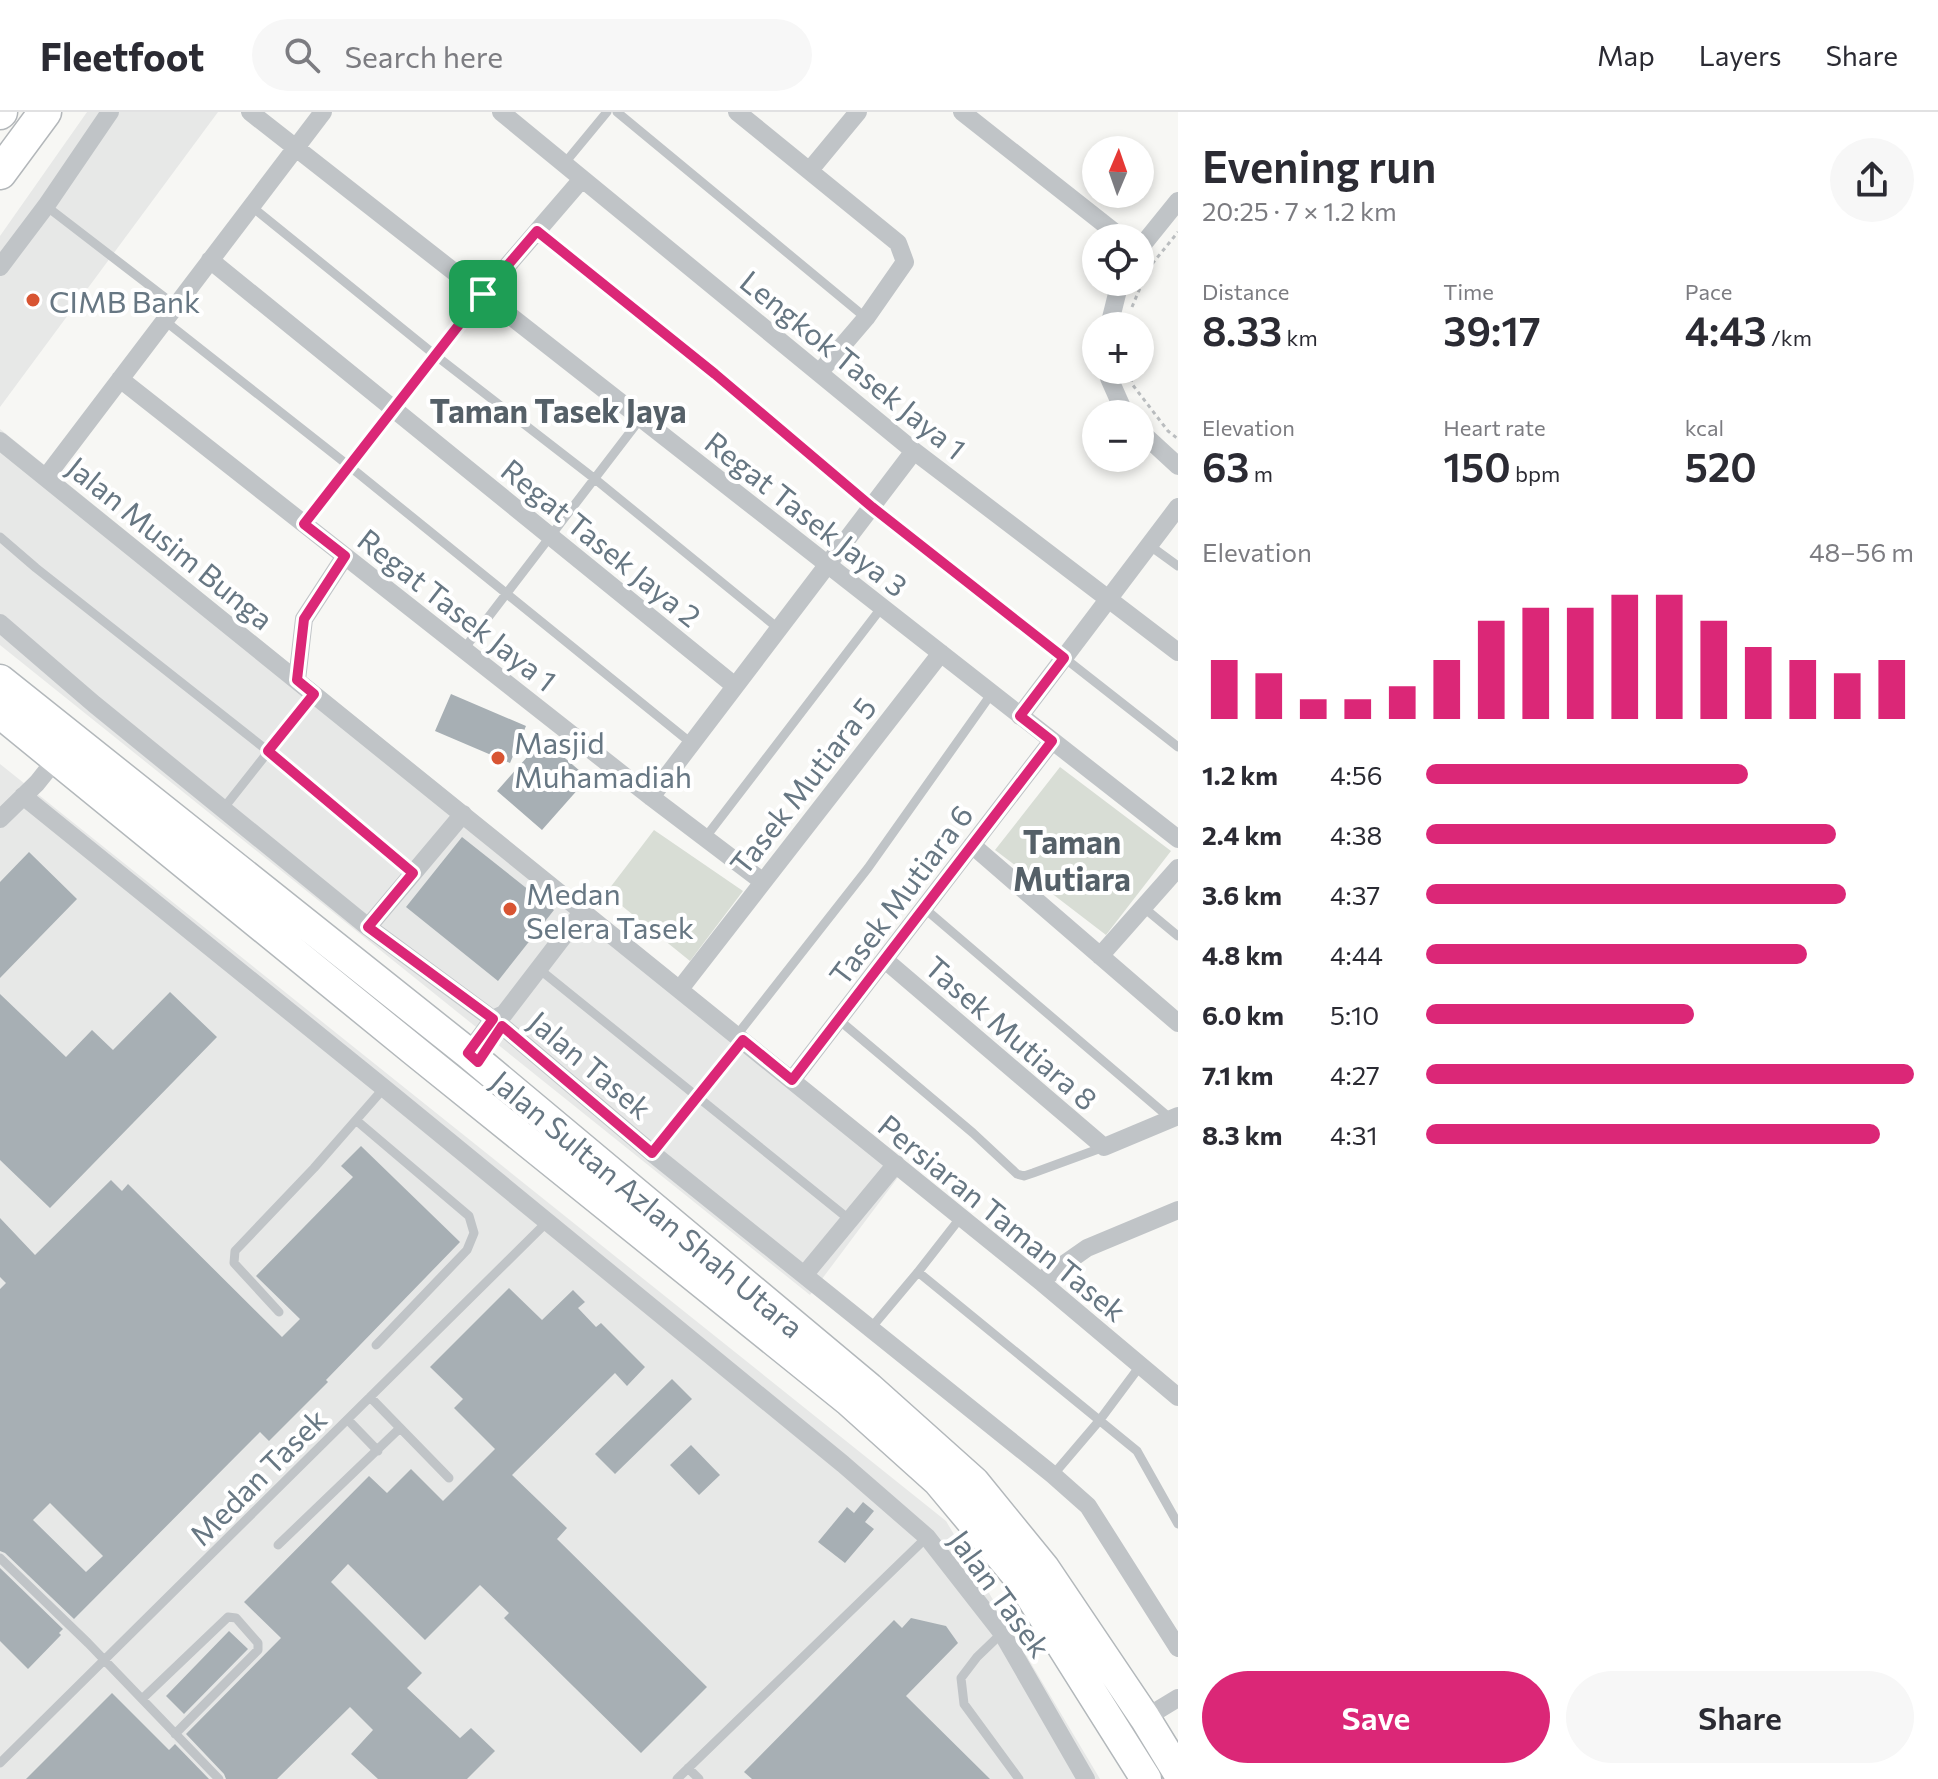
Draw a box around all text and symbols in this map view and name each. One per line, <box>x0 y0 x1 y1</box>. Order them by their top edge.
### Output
search box <box>252 19 812 91</box>
text: Fleetfoot <box>40 32 204 79</box>
icon: search <box>280 33 324 77</box>
text: Search here <box>344 37 503 74</box>
text: Map <box>1597 38 1655 72</box>
text: Layers <box>1699 38 1781 72</box>
text: Share <box>1825 38 1898 72</box>
north arrow <box>1082 136 1154 208</box>
map controls <box>1082 136 1154 472</box>
text: Evening run <box>1202 138 1436 192</box>
button: share <box>1830 138 1914 222</box>
text: 20:25 · 7 × 1.2 km <box>1202 195 1397 226</box>
button: locate <box>1082 224 1154 296</box>
pin <box>449 260 517 328</box>
street label: Lengkok Tasek Jaya 1 <box>734 262 974 466</box>
icon: arrive <box>461 272 505 316</box>
text: Distance <box>1202 278 1289 305</box>
text: Time <box>1443 278 1494 305</box>
text: Pace <box>1685 278 1732 305</box>
place label: CIMB Bank <box>49 282 200 319</box>
marker: CIMB Bank <box>24 291 42 309</box>
text: 8.33 <box>1202 305 1282 354</box>
text: 39:17 <box>1443 305 1541 354</box>
text: 4:43 <box>1685 305 1767 354</box>
button: + <box>1082 312 1154 384</box>
text: km <box>1282 324 1318 351</box>
text: /km <box>1767 324 1812 351</box>
district label: Taman Tasek Jaya <box>429 390 687 430</box>
button: − <box>1082 400 1154 472</box>
text: Elevation <box>1202 414 1295 441</box>
text: Heart rate <box>1443 414 1546 441</box>
text: kcal <box>1685 414 1724 441</box>
street label: Regat Tasek Jaya 3 <box>699 423 915 603</box>
text: 63 <box>1202 441 1249 490</box>
text: 150 <box>1443 441 1511 490</box>
text: 520 <box>1685 441 1757 490</box>
street label: Jalan Musim Bunga <box>61 448 281 636</box>
street label: Regat Tasek Jaya 2 <box>495 450 709 634</box>
text: m <box>1249 460 1273 487</box>
text: bpm <box>1511 460 1560 487</box>
street label: Regat Tasek Jaya 1 <box>351 520 565 698</box>
text: Elevation <box>1202 536 1312 567</box>
text: 48–56 m <box>1809 536 1914 567</box>
street label: Tasek Mutiara 5 <box>721 689 883 881</box>
place label: Masjid Muhamadiah <box>514 723 692 794</box>
marker: Masjid Muhamadiah <box>489 749 507 767</box>
text: 1.2 km <box>1202 759 1278 790</box>
text: 4:56 <box>1330 759 1382 790</box>
street label: Tasek Mutiara 6 <box>820 797 980 991</box>
text: 2.4 km <box>1202 819 1282 850</box>
text: 4:38 <box>1330 819 1382 850</box>
district label: Taman Mutiara <box>1013 821 1131 898</box>
place label: Medan Selera Tasek <box>526 874 694 945</box>
text: 3.6 km <box>1202 879 1282 910</box>
text: 4:37 <box>1330 879 1380 910</box>
marker: Medan Selera Tasek <box>501 900 519 918</box>
text: 4.8 km <box>1202 939 1283 970</box>
text: 4:44 <box>1330 939 1383 970</box>
street label: Tasek Mutiara 8 <box>918 947 1106 1117</box>
text: 6.0 km <box>1202 999 1284 1030</box>
text: 5:10 <box>1330 999 1379 1030</box>
street label: Jalan Tasek <box>522 1002 660 1126</box>
text: 7.1 km <box>1202 1059 1274 1090</box>
text: 4:27 <box>1330 1059 1380 1090</box>
street label: Jalan Sultan Azlan Shah Utara <box>484 1062 812 1344</box>
street label: Persiaran Taman Tasek <box>872 1106 1134 1328</box>
text: 8.3 km <box>1202 1119 1282 1150</box>
text: 4:31 <box>1330 1119 1378 1150</box>
street label: Medan Tasek <box>181 1400 333 1552</box>
street label: Jalan Tasek <box>942 1522 1060 1664</box>
button: Save <box>1202 1671 1550 1763</box>
button: Share <box>1566 1671 1914 1763</box>

